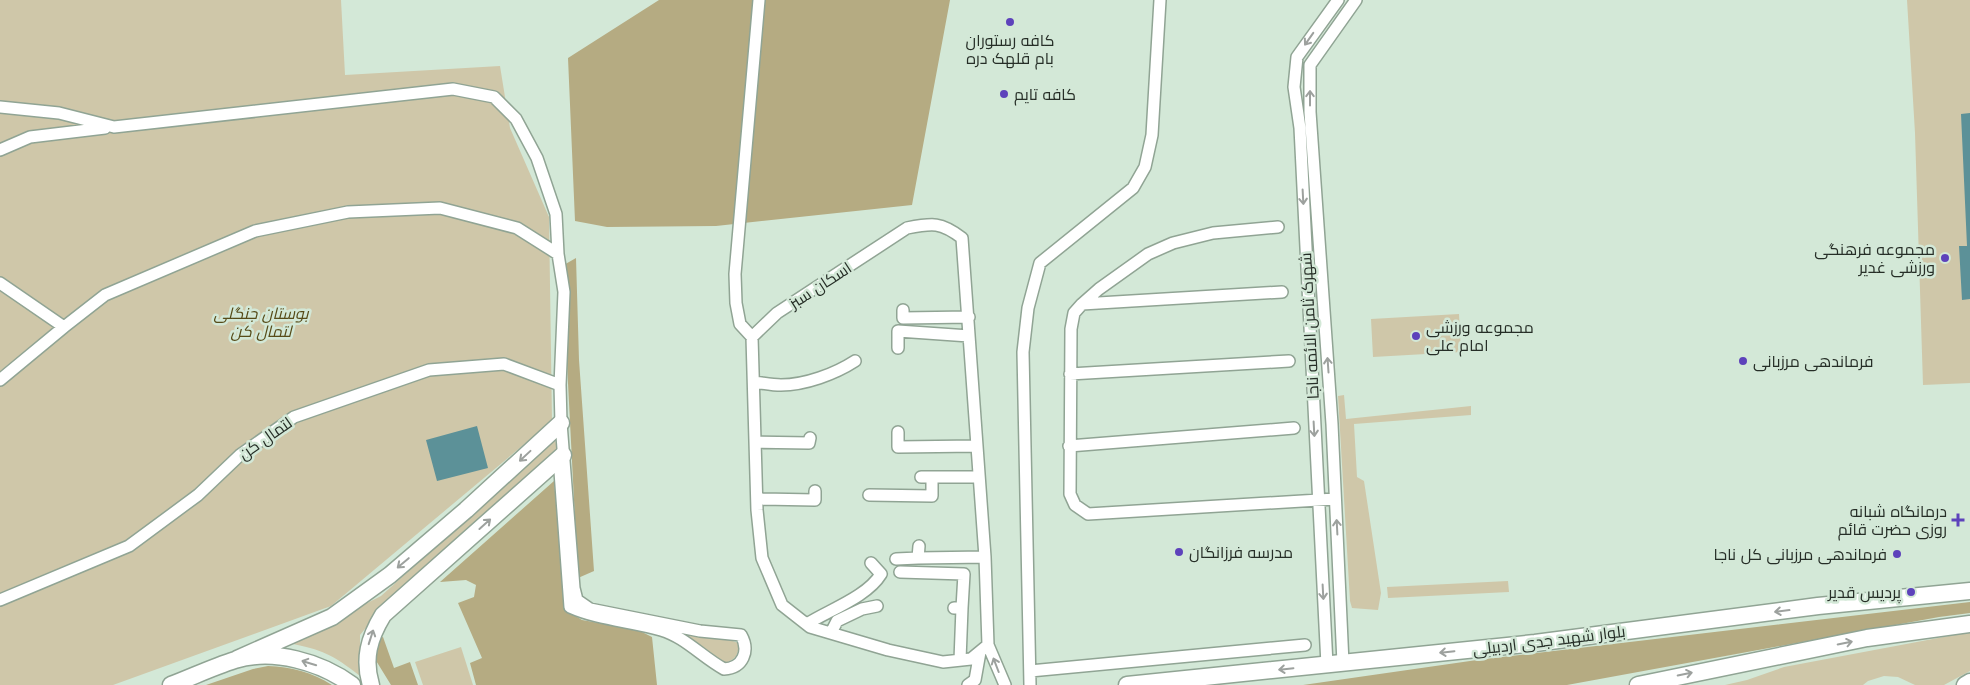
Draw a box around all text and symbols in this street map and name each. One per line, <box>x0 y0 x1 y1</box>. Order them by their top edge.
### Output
marker: کافه رستوران بام قلهک دره <box>1004 16 1016 28</box>
place label: کافه رستوران بام قلهک دره <box>966 30 1054 70</box>
one-way arrow <box>1304 32 1314 46</box>
place label: کافه تایم <box>1014 84 1076 106</box>
marker: کافه تایم <box>998 88 1010 100</box>
one-way arrow <box>1305 90 1315 106</box>
one-way arrow <box>1298 188 1308 205</box>
place label: مجموعه فرهنگی ورزشی غدیر <box>1814 239 1935 278</box>
street label: شهرک ثامن الائمه ناجا <box>1295 252 1324 400</box>
marker: مجموعه فرهنگی ورزشی غدیر <box>1939 252 1951 264</box>
street label: اسکان سبز <box>784 257 856 314</box>
park label: بوستان جنگلی لتمال کن <box>213 303 309 341</box>
place label: مجموعه ورزشی امام علی <box>1426 317 1534 357</box>
marker: مجموعه ورزشی امام علی <box>1410 330 1422 342</box>
place label: فرماندهی مرزبانی <box>1753 351 1874 372</box>
marker: فرماندهی مرزبانی <box>1737 355 1749 367</box>
one-way arrow <box>1323 357 1332 373</box>
street label: لتمال کن <box>234 412 296 465</box>
one-way arrow <box>1310 421 1319 437</box>
one-way arrow <box>519 450 532 462</box>
place label: درمانگاه شبانه روزی حضرت قائم <box>1838 501 1947 541</box>
marker: درمانگاه شبانه روزی حضرت قائم <box>1951 513 1965 527</box>
one-way arrow <box>479 518 492 530</box>
one-way arrow <box>1332 520 1341 536</box>
place label: مدرسه فرزانگان <box>1189 542 1293 563</box>
place label: فرماندهی مرزبانی کل ناجا <box>1714 544 1887 565</box>
marker: مدرسه فرزانگان <box>1173 546 1185 558</box>
marker: فرماندهی مرزبانی کل ناجا <box>1891 548 1903 560</box>
one-way arrow <box>397 558 410 569</box>
place label: پردیس قدیر <box>1827 582 1902 604</box>
one-way arrow <box>1318 583 1327 599</box>
marker: پردیس قدیر <box>1905 586 1917 598</box>
one-way arrow <box>1775 606 1791 616</box>
street label: بلوار شهید جدی اردبیلی <box>1471 621 1627 660</box>
one-way arrow <box>367 630 377 646</box>
one-way arrow <box>1836 637 1852 647</box>
one-way arrow <box>1440 647 1456 657</box>
one-way arrow <box>301 657 317 667</box>
one-way arrow <box>991 658 1001 673</box>
one-way arrow <box>1278 664 1294 674</box>
one-way arrow <box>1677 669 1693 679</box>

